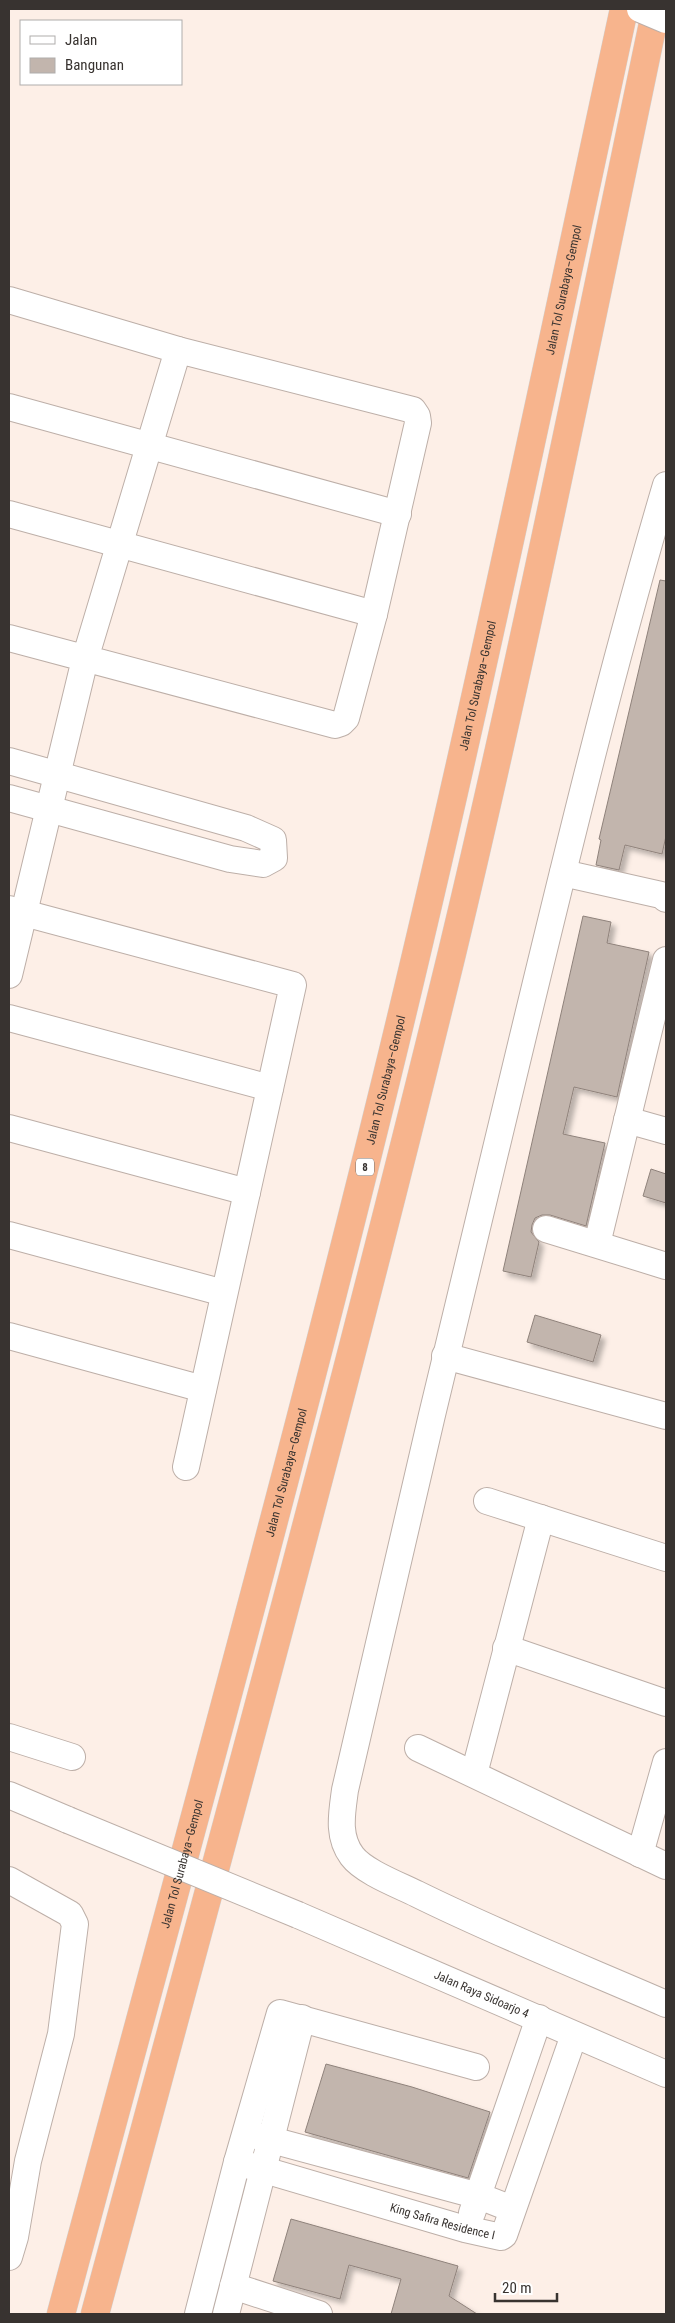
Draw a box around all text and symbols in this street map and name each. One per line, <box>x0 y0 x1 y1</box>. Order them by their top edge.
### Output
legend <box>20 20 182 85</box>
text: Jalan <box>65 31 97 49</box>
text: Bangunan <box>65 56 124 74</box>
street label: Jalan Tol Surabaya–Gempol <box>543 224 585 356</box>
street label: Jalan Tol Surabaya–Gempol <box>456 619 499 752</box>
street label: Jalan Tol Surabaya–Gempol <box>363 1014 408 1146</box>
road number: 8 <box>356 1158 374 1176</box>
street label: Jalan Tol Surabaya–Gempol <box>263 1407 310 1539</box>
street label: Jalan Tol Surabaya–Gempol <box>158 1798 206 1930</box>
street label: Jalan Raya Sidoarjo 4 <box>432 1968 531 2021</box>
street label: King Safira Residence I <box>388 2200 496 2242</box>
scale bar <box>495 2270 558 2302</box>
text: 20 m <box>502 2279 532 2297</box>

